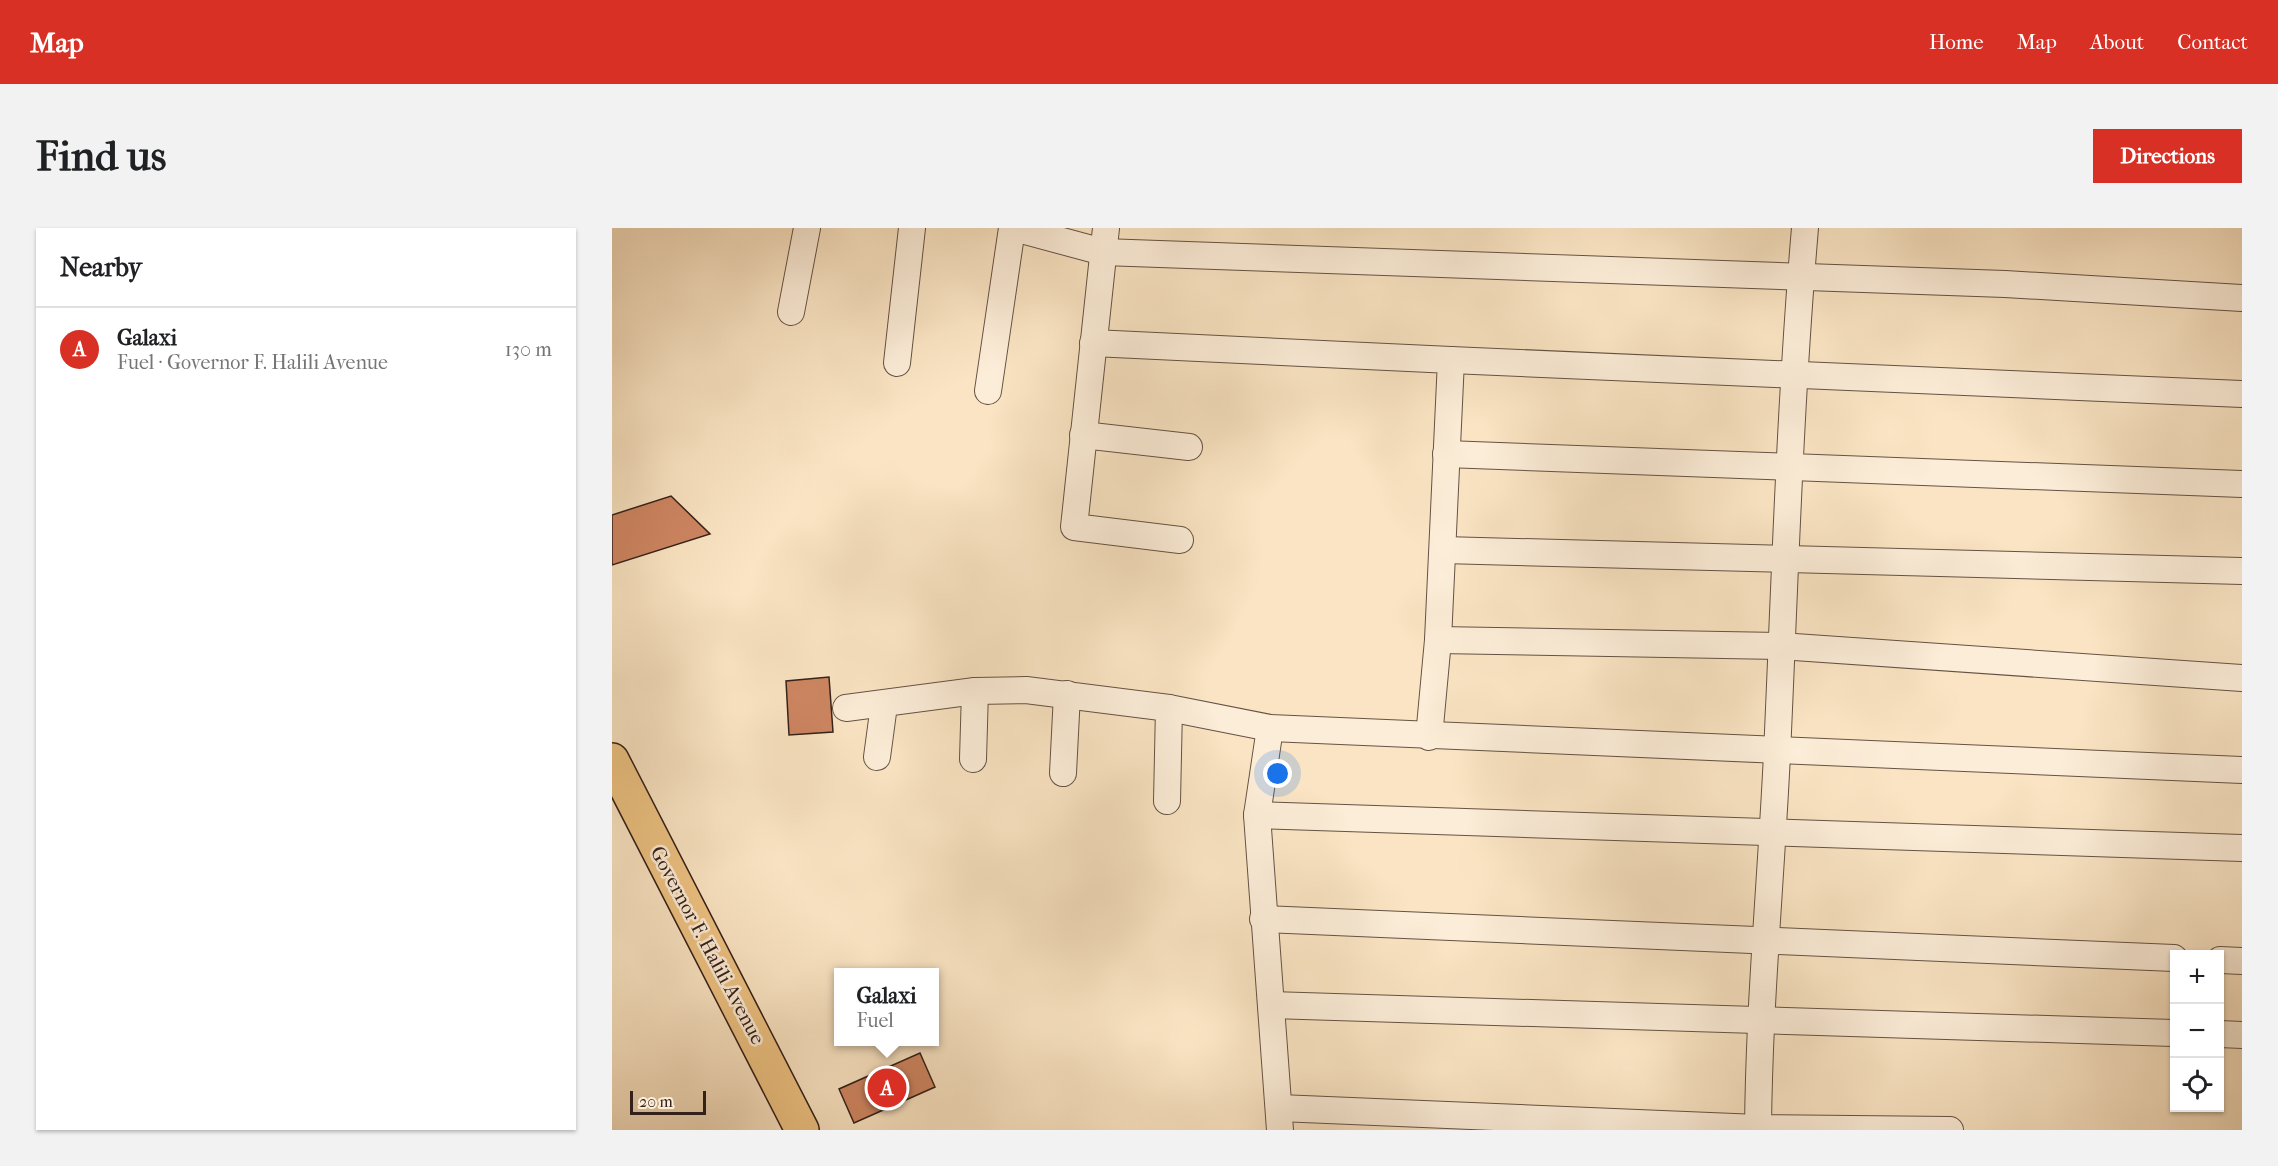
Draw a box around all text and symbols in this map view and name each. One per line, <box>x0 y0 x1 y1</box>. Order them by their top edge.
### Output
text: Map <box>30 26 84 59</box>
text: Home <box>1929 30 1984 54</box>
text: Map <box>2017 30 2057 54</box>
text: About <box>2090 30 2144 54</box>
text: Contact <box>2177 30 2248 54</box>
button: Directions <box>2093 129 2242 183</box>
text: Find us <box>36 132 166 181</box>
text: Nearby <box>60 252 142 283</box>
text: Galaxi <box>117 325 177 351</box>
text: A <box>73 338 86 361</box>
text: 130 m <box>505 338 552 361</box>
text: Fuel · Governor F. Halili Avenue <box>117 351 388 374</box>
your location <box>1263 759 1292 788</box>
street label: Governor F. Halili Avenue <box>646 842 770 1048</box>
map controls <box>2170 950 2224 1112</box>
button: + <box>2170 950 2224 1004</box>
popup <box>834 968 939 1046</box>
text: Galaxi <box>857 983 916 1009</box>
button: − <box>2170 1004 2224 1058</box>
text: Fuel <box>857 1009 894 1032</box>
button: locate <box>2170 1058 2224 1112</box>
pin: A <box>868 1066 906 1110</box>
scale bar <box>630 1088 706 1116</box>
text: 20 m <box>639 1092 673 1111</box>

